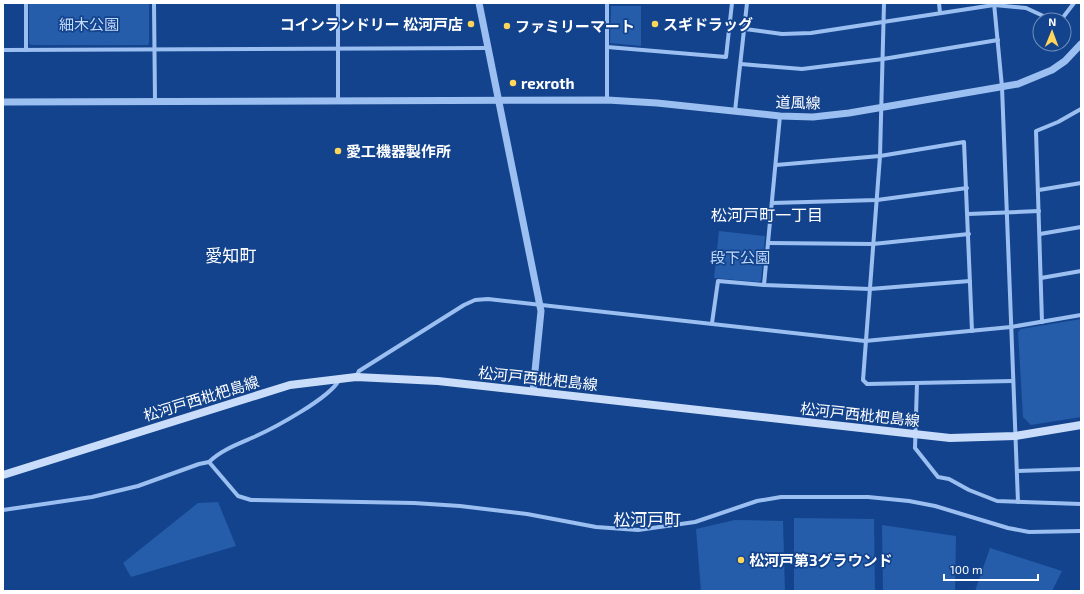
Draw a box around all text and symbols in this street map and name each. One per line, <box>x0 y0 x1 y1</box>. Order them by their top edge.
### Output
north arrow <box>1032 12 1072 52</box>
park label: 細木公園 <box>59 15 119 33</box>
place label: コインランドリー 松河戸店 <box>280 15 463 33</box>
place label: スギドラッグ <box>663 15 753 33</box>
text: N <box>1048 15 1056 28</box>
place label: ファミリーマート <box>515 17 635 35</box>
marker: コインランドリー 松河戸店 <box>466 19 476 29</box>
marker: スギドラッグ <box>650 19 660 29</box>
marker: ファミリーマート <box>502 21 512 31</box>
place label: rexroth <box>521 74 574 92</box>
marker: rexroth <box>508 78 518 88</box>
street label: 道風線 <box>775 93 821 111</box>
place label: 愛工機器製作所 <box>346 142 451 160</box>
marker: 愛工機器製作所 <box>333 146 343 156</box>
district label: 松河戸町一丁目 <box>711 205 823 224</box>
district label: 愛知町 <box>206 245 257 265</box>
park label: 段下公園 <box>710 248 770 266</box>
street label: 松河戸西枇杷島線 <box>477 363 599 393</box>
street label: 松河戸西枇杷島線 <box>141 372 261 424</box>
street label: 松河戸西枇杷島線 <box>799 399 921 429</box>
district label: 松河戸町 <box>613 509 681 529</box>
place label: 松河戸第3グラウンド <box>749 551 893 569</box>
marker: 松河戸第3グラウンド <box>736 555 746 565</box>
scale bar <box>944 556 1038 582</box>
text: 100 m <box>950 562 982 576</box>

